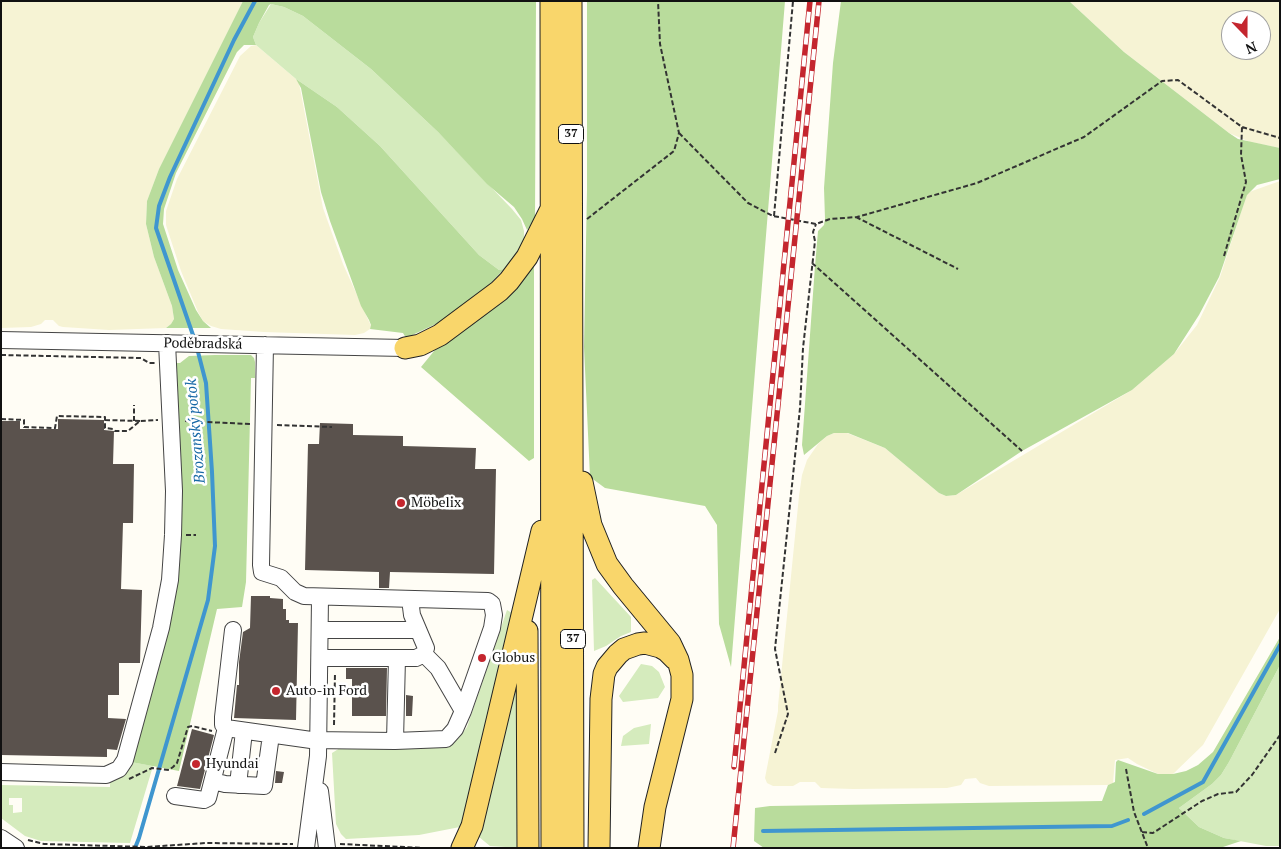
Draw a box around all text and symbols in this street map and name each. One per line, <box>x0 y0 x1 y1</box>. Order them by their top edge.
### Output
north arrow <box>1221 10 1271 60</box>
text: N <box>1243 38 1260 59</box>
road number: 37 <box>558 125 584 144</box>
street label: Poděbradská <box>164 335 242 353</box>
water label: Brozanský potok <box>182 378 210 484</box>
place label: Möbelix <box>411 495 461 511</box>
marker: Möbelix <box>395 497 407 509</box>
road number: 37 <box>560 630 586 648</box>
place label: Globus <box>492 650 535 666</box>
marker: Globus <box>476 652 488 664</box>
place label: Auto-in Ford <box>286 683 367 699</box>
marker: Auto-in Ford <box>270 685 282 697</box>
place label: Hyundai <box>206 756 259 772</box>
marker: Hyundai <box>190 758 202 770</box>

